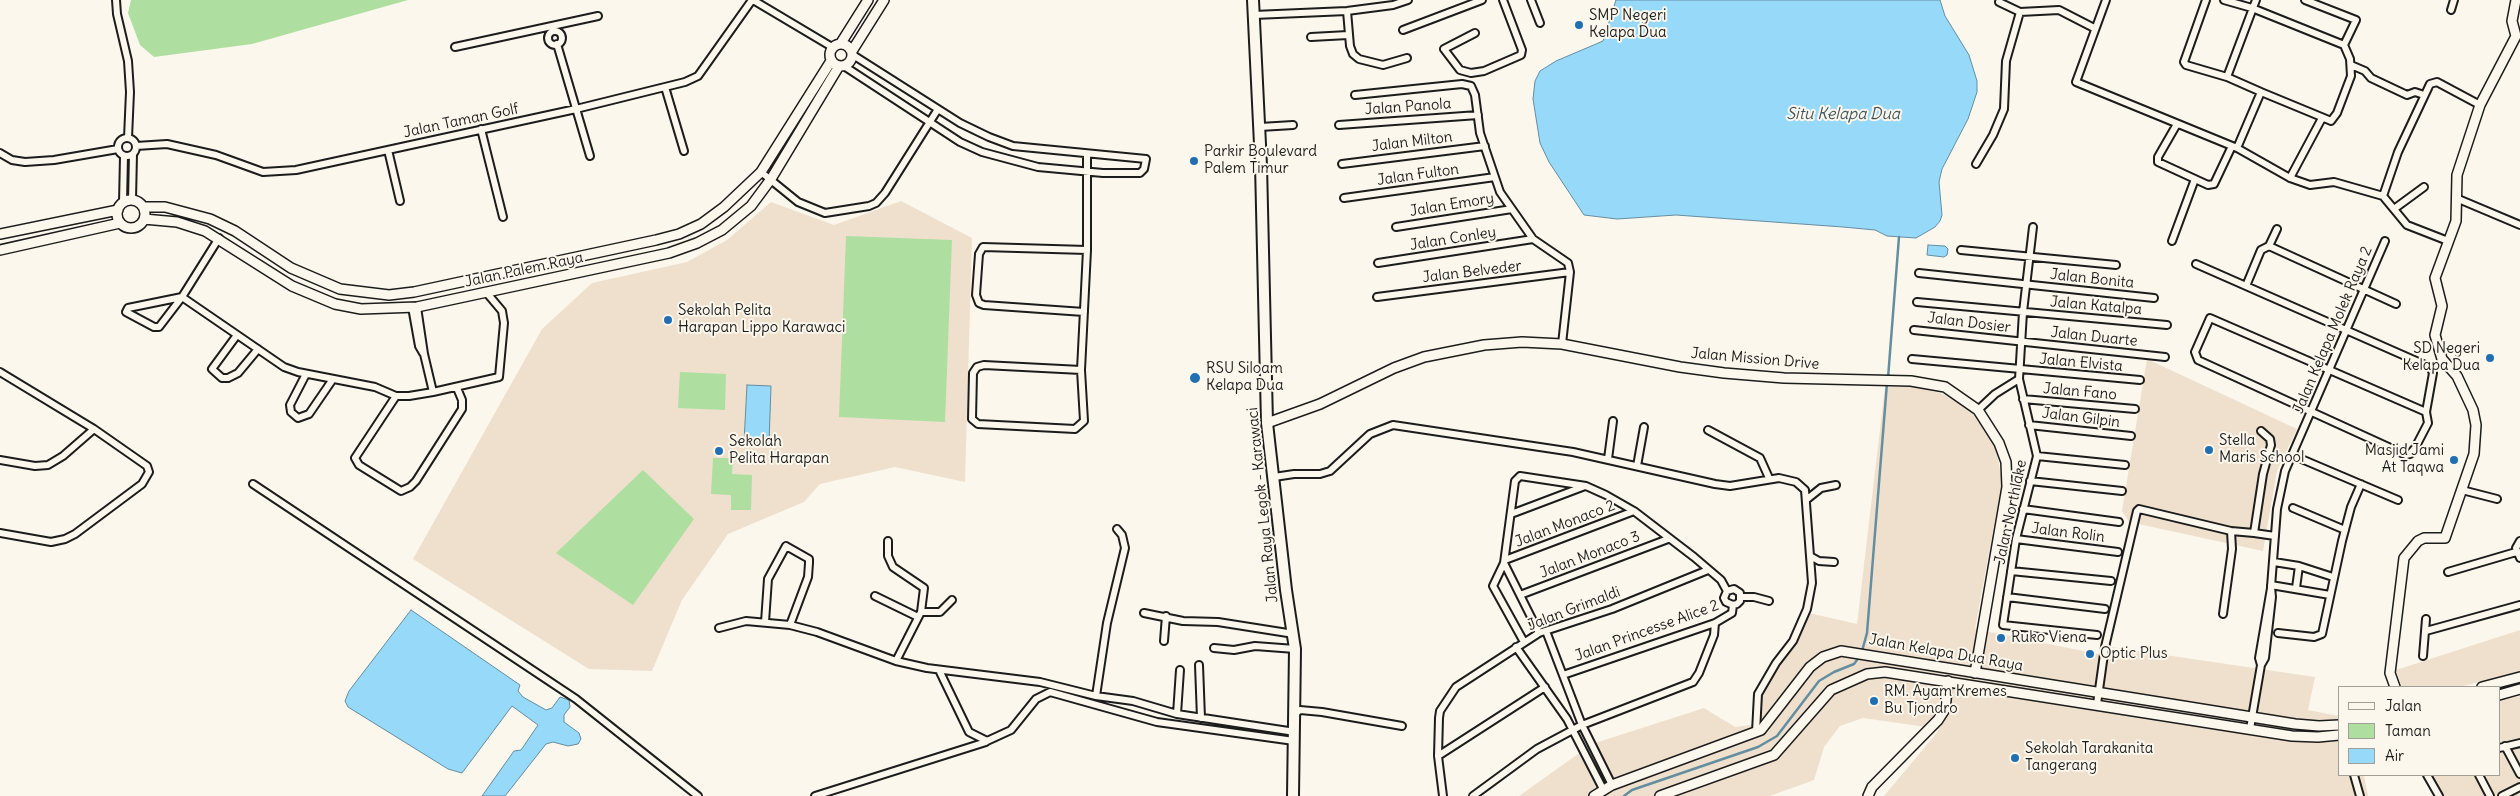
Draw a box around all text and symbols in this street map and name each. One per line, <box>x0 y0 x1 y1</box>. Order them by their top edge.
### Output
place label: SMP Negeri Kelapa Dua <box>1589 7 1666 42</box>
marker: SMP Negeri Kelapa Dua <box>1573 19 1585 31</box>
street label: Jalan Panola <box>1364 95 1452 119</box>
street label: Jalan Taman Golf <box>402 100 520 142</box>
water label: Situ Kelapa Dua <box>1786 104 1900 124</box>
street label: Jalan Milton <box>1371 128 1453 156</box>
place label: Parkir Boulevard Palem Timur <box>1204 143 1317 178</box>
marker: Parkir Boulevard Palem Timur <box>1188 155 1200 167</box>
street label: Jalan Fulton <box>1376 160 1460 190</box>
street label: Jalan Emory <box>1408 189 1496 221</box>
street label: Jalan Conley <box>1409 223 1497 255</box>
street label: Jalan Kelapa Molek Raya 2 <box>2290 244 2376 416</box>
street label: Jalan Palem Raya <box>463 249 585 291</box>
street label: Jalan Belveder <box>1421 257 1523 287</box>
street label: Jalan Bonita <box>2049 266 2135 292</box>
street label: Jalan Katalpa <box>2049 293 2143 319</box>
place label: Sekolah Pelita Harapan Lippo Karawaci <box>678 302 845 337</box>
street label: Jalan Dosier <box>1926 309 2012 337</box>
marker: Sekolah Pelita Harapan Lippo Karawaci <box>662 314 674 326</box>
street label: Jalan Duarte <box>2050 323 2138 351</box>
place label: SD Negeri Kelapa Dua <box>2403 340 2480 375</box>
street label: Jalan Mission Drive <box>1690 344 1820 374</box>
street label: Jalan Elvista <box>2039 350 2123 376</box>
marker: SD Negeri Kelapa Dua <box>2484 352 2496 364</box>
place label: RSU Siloam Kelapa Dua <box>1206 360 1283 395</box>
marker: RSU Siloam Kelapa Dua <box>1188 371 1202 385</box>
street label: Jalan Fano <box>2042 380 2118 404</box>
street label: Jalan Gilpin <box>2041 404 2121 432</box>
street label: Jalan Raya Legok - Karawaci <box>1244 406 1282 604</box>
place label: Stella Maris School <box>2219 432 2304 467</box>
place label: Sekolah Pelita Harapan <box>729 433 829 468</box>
place label: Masjid Jami At Taqwa <box>2365 442 2444 477</box>
marker: Stella Maris School <box>2203 444 2215 456</box>
marker: Sekolah Pelita Harapan <box>713 445 725 457</box>
marker: Masjid Jami At Taqwa <box>2448 454 2460 466</box>
street label: Jalan Northlake <box>1991 458 2031 566</box>
street label: Jalan Monaco 2 <box>1512 497 1618 551</box>
street label: Jalan Rolin <box>2030 520 2106 546</box>
street label: Jalan Monaco 3 <box>1537 528 1643 582</box>
street label: Jalan Grimaldi <box>1525 583 1623 635</box>
street label: Jalan Princesse Alice 2 <box>1573 597 1721 665</box>
place label: Ruko Viena <box>2011 629 2087 647</box>
street label: Jalan Kelapa Dua Raya <box>1867 631 2025 675</box>
marker: Ruko Viena <box>1995 632 2007 644</box>
place label: Optic Plus <box>2100 645 2168 663</box>
marker: Optic Plus <box>2084 648 2096 660</box>
place label: RM. Ayam Kremes Bu Tjondro <box>1884 683 2007 718</box>
legend <box>2338 686 2500 776</box>
marker: RM. Ayam Kremes Bu Tjondro <box>1868 695 1880 707</box>
text: Jalan <box>2385 696 2422 715</box>
text: Taman <box>2385 721 2431 740</box>
place label: Sekolah Tarakanita Tangerang <box>2025 740 2153 775</box>
text: Air <box>2385 746 2404 765</box>
marker: Sekolah Tarakanita Tangerang <box>2009 752 2021 764</box>

